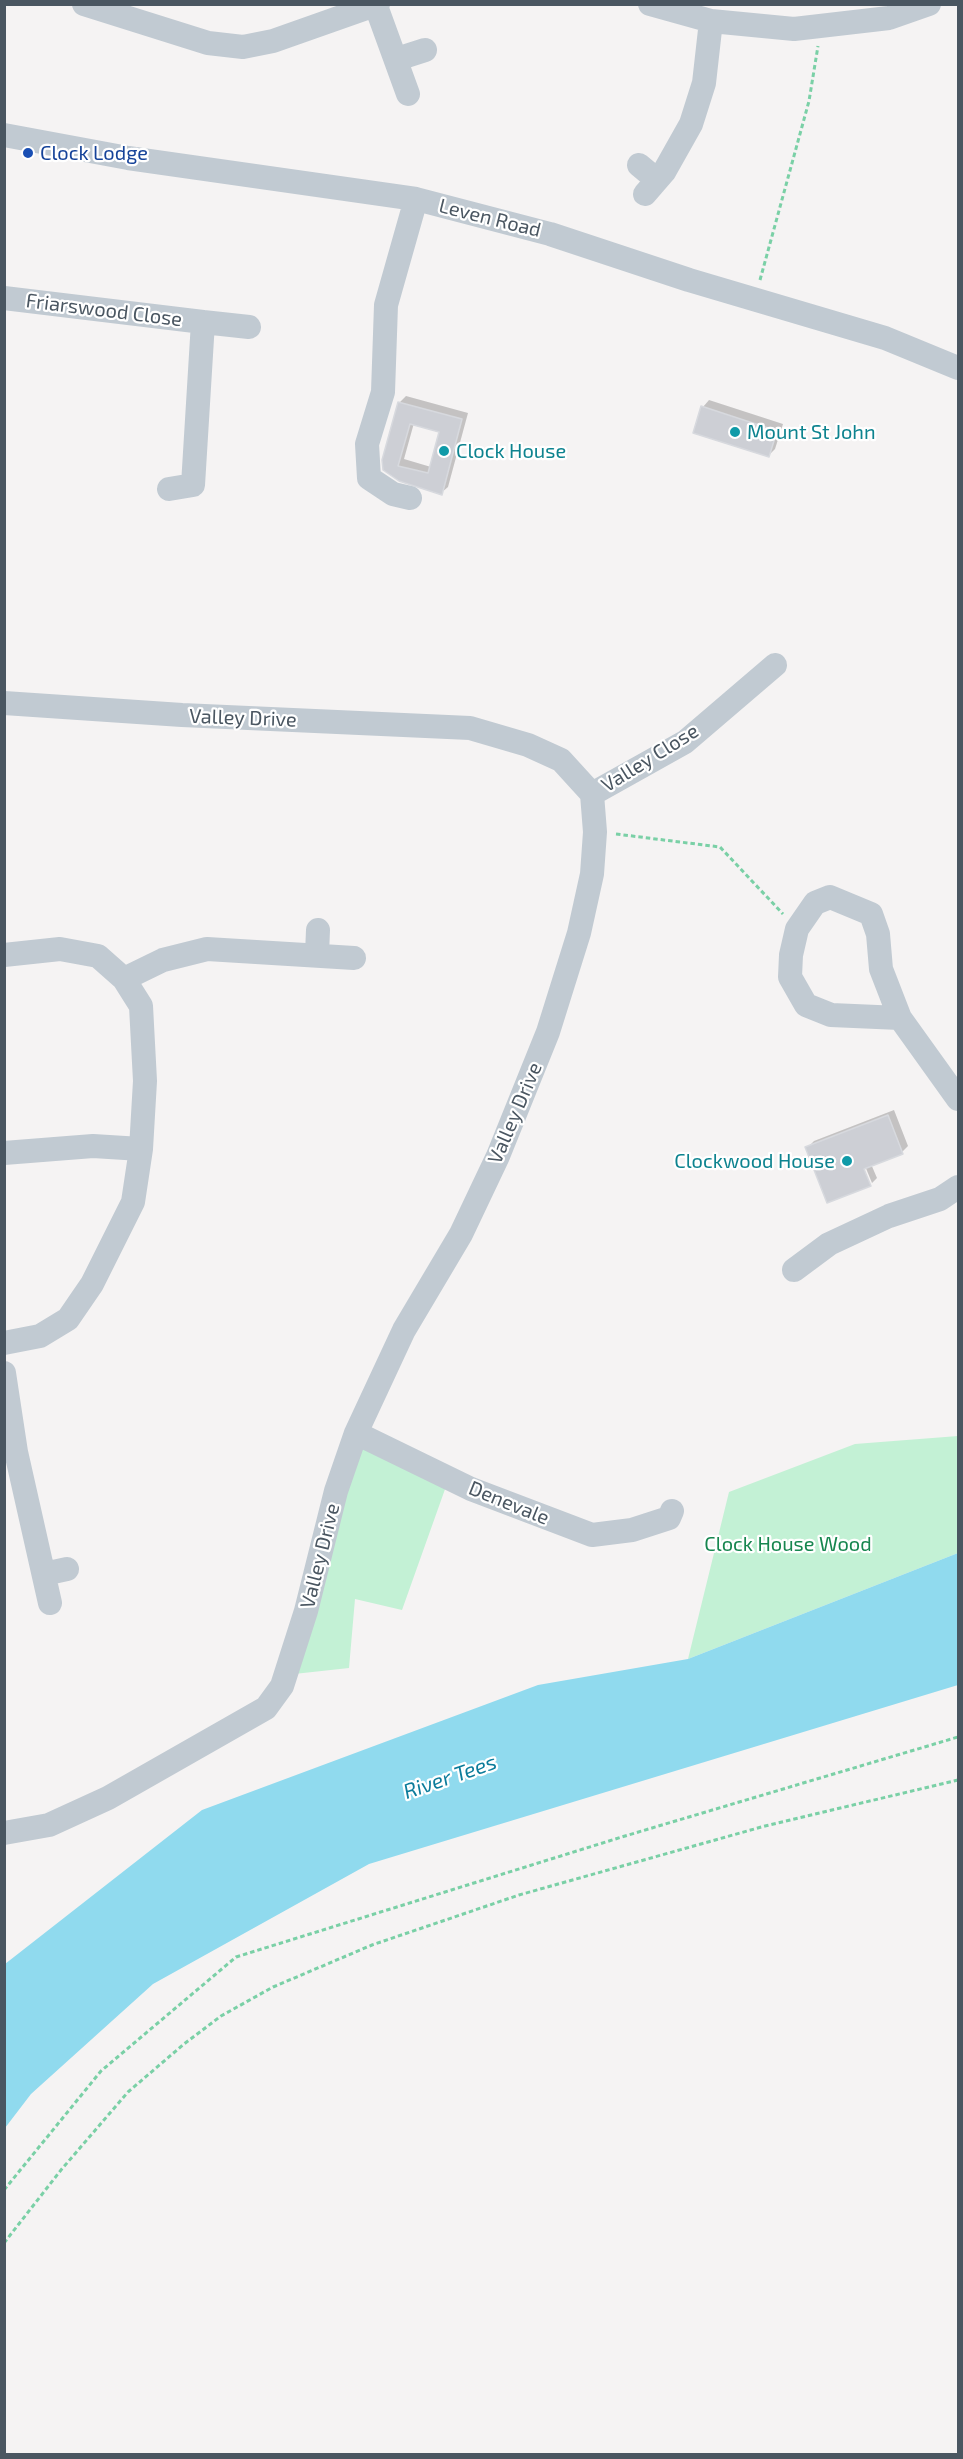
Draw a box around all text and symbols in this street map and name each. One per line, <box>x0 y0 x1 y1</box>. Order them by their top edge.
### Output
place label: Clock Lodge <box>40 141 148 165</box>
marker: Clock Lodge <box>21 146 35 160</box>
street label: Leven Road <box>437 194 543 242</box>
street label: Friarswood Close <box>25 289 183 331</box>
place label: Mount St John <box>747 420 876 444</box>
marker: Mount St John <box>728 425 742 439</box>
place label: Clock House <box>456 439 566 463</box>
marker: Clock House <box>437 444 451 458</box>
street label: Valley Drive <box>189 704 297 732</box>
street label: Valley Close <box>597 719 703 797</box>
street label: Valley Drive <box>483 1059 547 1167</box>
place label: Clockwood House <box>674 1149 835 1173</box>
marker: Clockwood House <box>840 1154 854 1168</box>
street label: Denevale <box>465 1476 553 1530</box>
street label: Valley Drive <box>295 1501 345 1611</box>
park label: Clock House Wood <box>704 1532 872 1556</box>
water label: River Tees <box>400 1749 500 1805</box>

